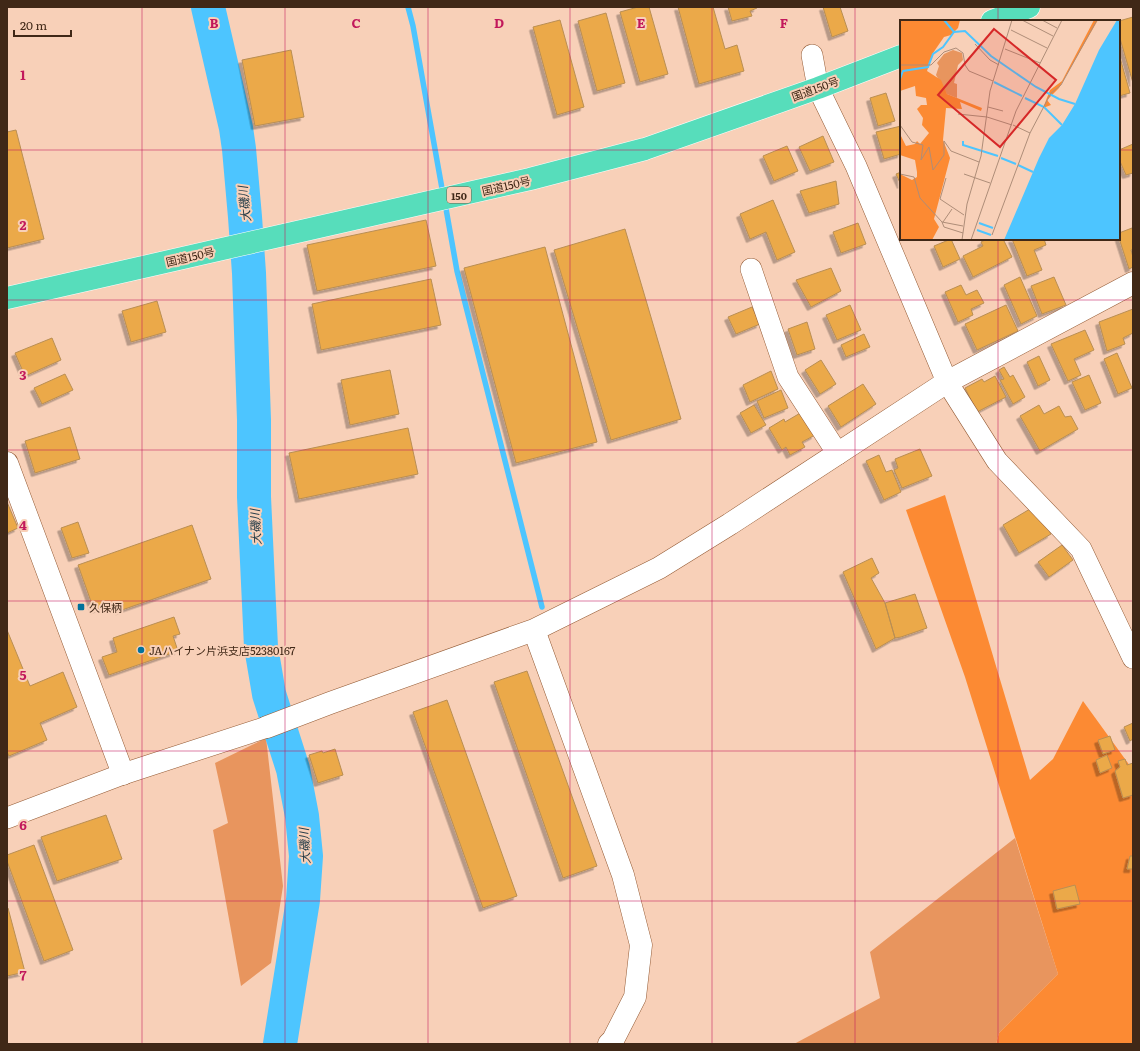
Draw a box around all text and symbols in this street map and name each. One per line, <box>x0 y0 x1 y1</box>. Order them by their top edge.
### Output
scale bar <box>14 12 71 38</box>
text: B <box>210 13 219 32</box>
text: C <box>351 13 361 32</box>
text: D <box>494 13 504 32</box>
text: E <box>637 13 646 32</box>
text: F <box>780 13 788 32</box>
text: 20 m <box>20 16 47 34</box>
inset map <box>900 20 1120 240</box>
text: 1 <box>20 65 26 84</box>
street label: 国道150号 <box>789 72 841 104</box>
street label: 国道150号 <box>480 172 532 198</box>
water label: 大磯川 <box>233 183 255 223</box>
road number: 150 <box>447 187 471 203</box>
text: 2 <box>20 215 27 234</box>
street label: 国道150号 <box>164 243 216 269</box>
text: 3 <box>19 365 27 384</box>
water label: 大磯川 <box>245 507 265 545</box>
text: 4 <box>19 515 27 534</box>
place label: 久保柄 <box>89 599 122 615</box>
marker: 久保柄 <box>76 602 86 612</box>
place label: JAハイナン片浜支店52380167 <box>149 642 296 658</box>
marker: JAハイナン片浜支店52380167 <box>136 645 146 655</box>
text: 5 <box>19 665 27 684</box>
text: 6 <box>19 815 27 834</box>
water label: 大磯川 <box>294 826 314 864</box>
text: 7 <box>19 965 27 984</box>

